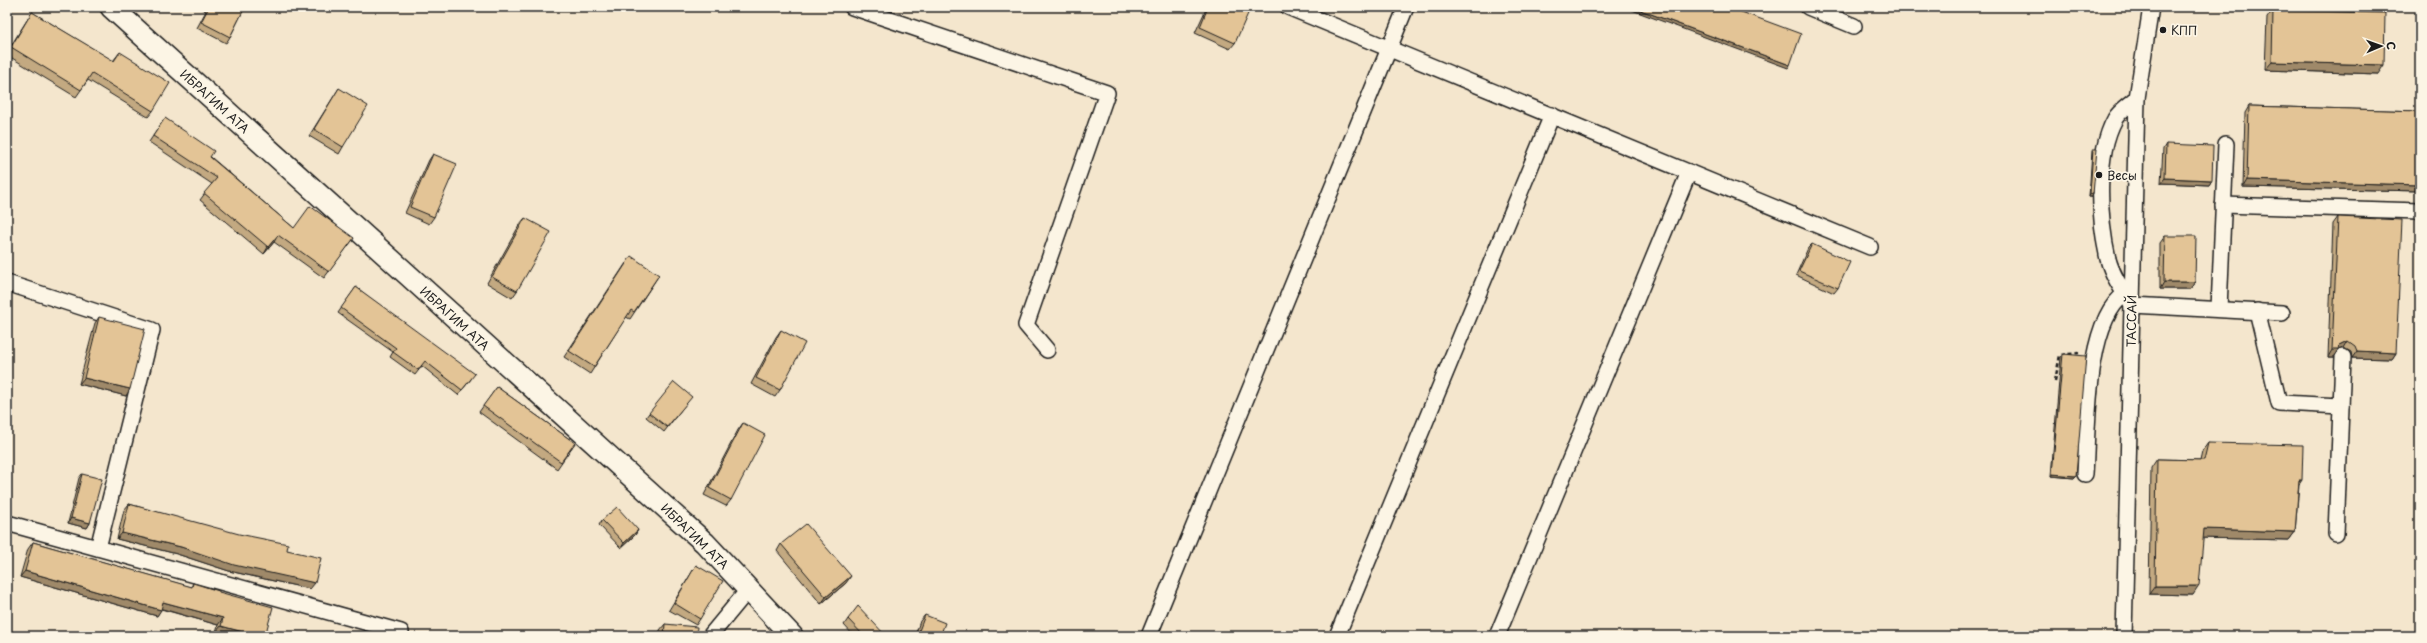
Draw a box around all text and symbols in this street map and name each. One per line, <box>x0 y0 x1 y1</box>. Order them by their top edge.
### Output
place label: КПП <box>2171 21 2197 39</box>
marker: КПП <box>2158 25 2168 35</box>
north arrow <box>2361 26 2401 66</box>
text: С <box>2383 41 2400 50</box>
street label: ИБРАГИМ АТА <box>176 65 254 137</box>
place label: Весы <box>2107 166 2137 184</box>
marker: Весы <box>2094 170 2104 180</box>
street label: ИБРАГИМ АТА <box>416 282 494 354</box>
street label: ТАССАЙ <box>2122 295 2140 347</box>
street label: ИБРАГИМ АТА <box>657 499 733 573</box>

